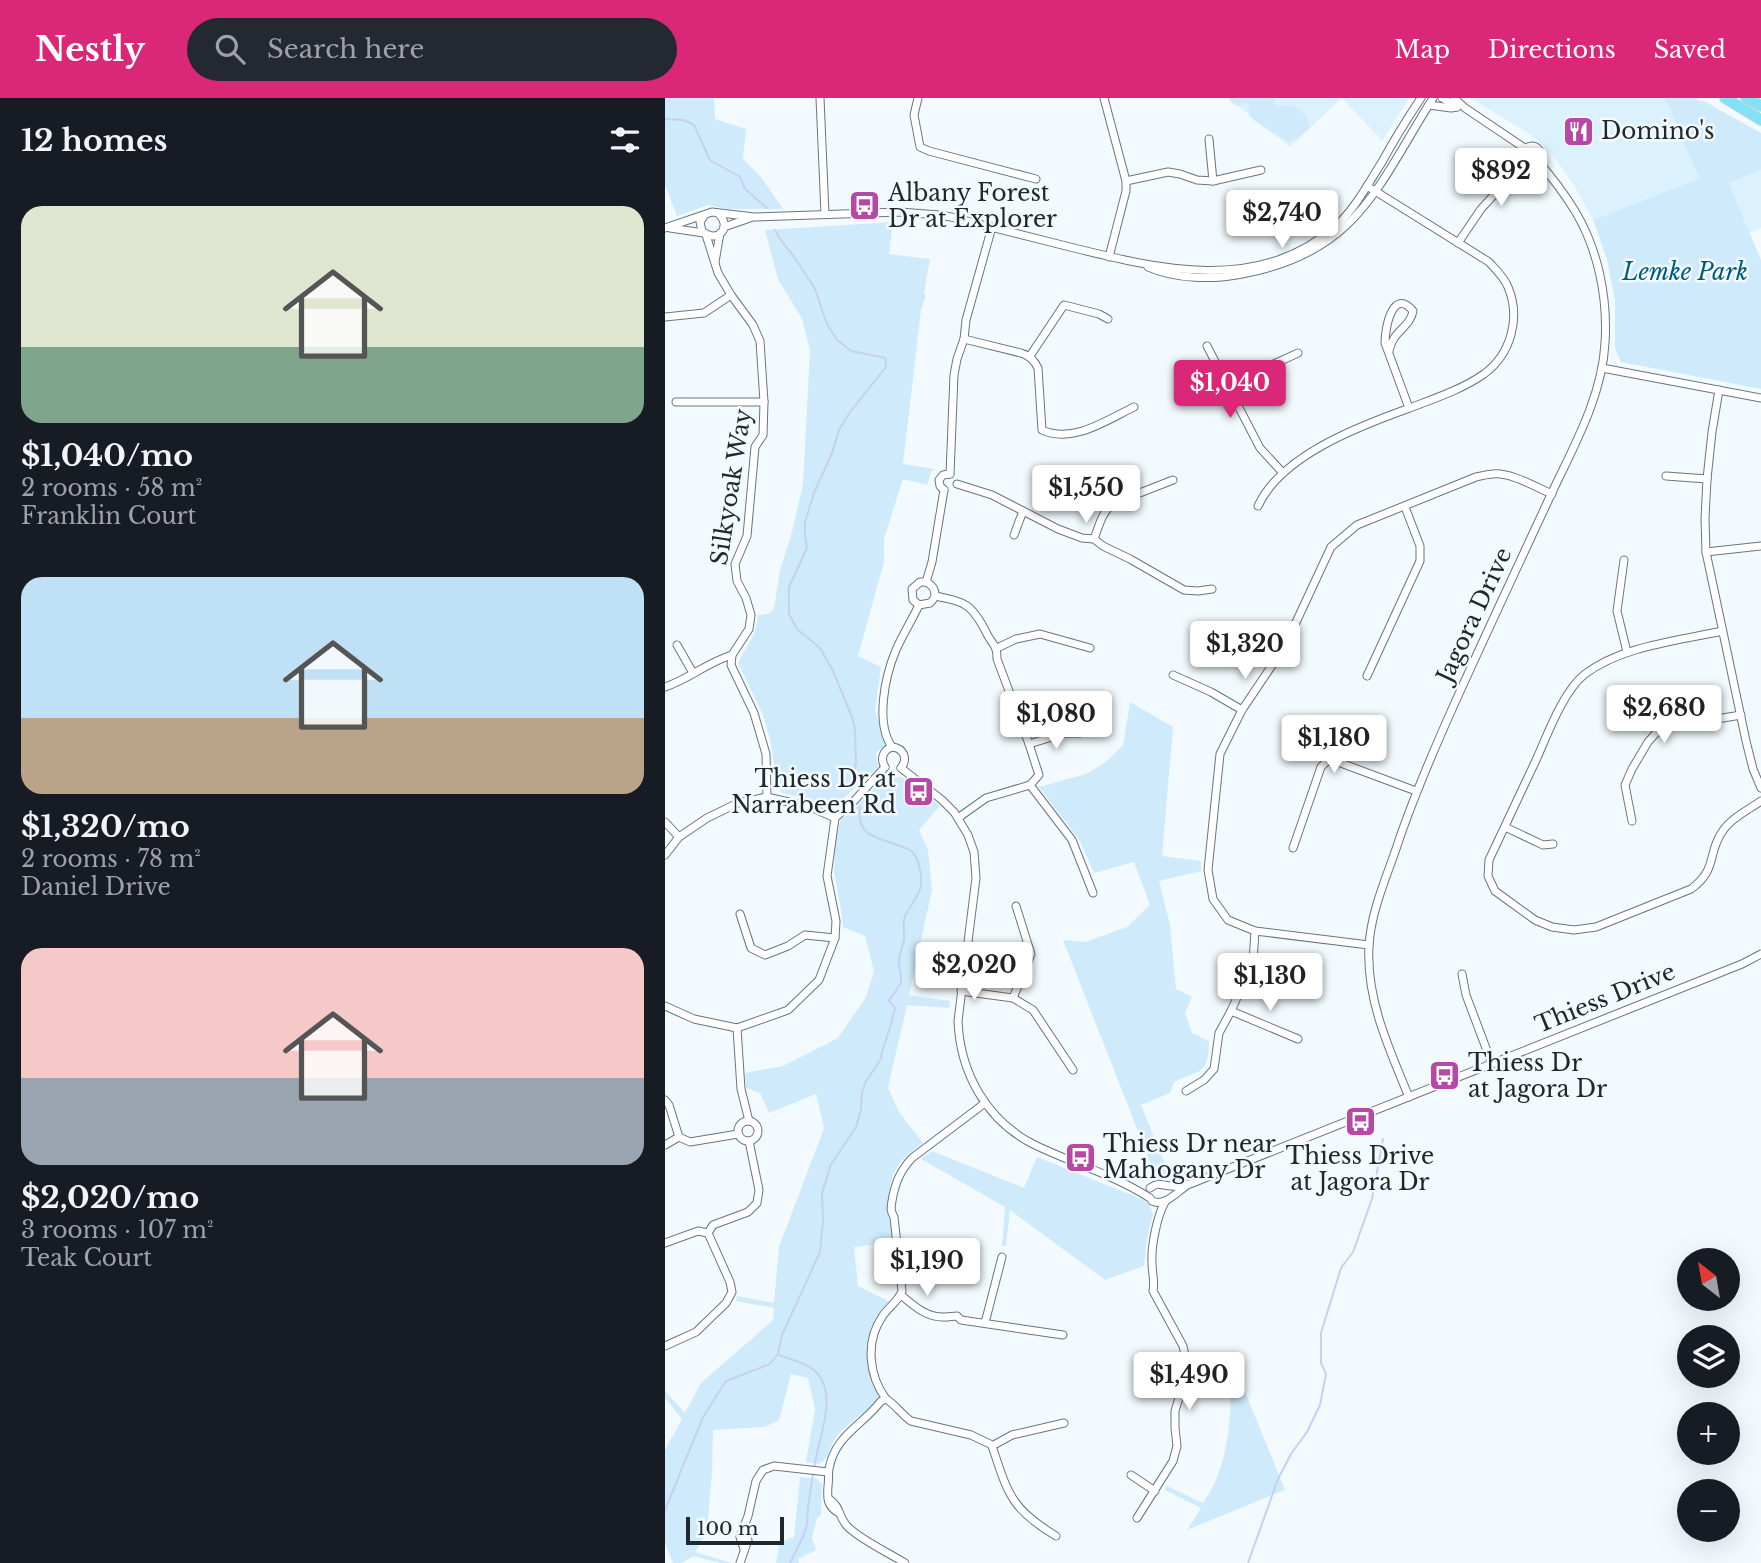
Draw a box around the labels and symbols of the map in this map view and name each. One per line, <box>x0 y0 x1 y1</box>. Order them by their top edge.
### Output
restaurant icon: Domino's <box>1561 114 1595 148</box>
place label: Domino's <box>1601 117 1714 145</box>
pin: $892 <box>1460 148 1542 208</box>
place label: Albany Forest Dr at Explorer <box>887 179 1057 233</box>
bus stop icon: Albany Forest Dr at Explorer <box>848 189 882 223</box>
pin: $2,740 <box>1225 190 1339 250</box>
park label: Lemke Park <box>1621 258 1748 286</box>
pin: $1,040 <box>1173 360 1287 420</box>
street label: Silkyoak Way <box>705 407 757 567</box>
pin: $1,550 <box>1029 466 1143 525</box>
street label: Jagora Drive <box>1429 543 1517 690</box>
pin: $1,320 <box>1188 622 1302 681</box>
pin: $2,680 <box>1607 686 1721 745</box>
pin: $1,080 <box>999 692 1113 751</box>
pin: $1,180 <box>1277 716 1391 775</box>
place label: Thiess Dr at Narrabeen Rd <box>731 765 896 819</box>
bus stop icon: Thiess Dr at Narrabeen Rd <box>902 775 936 809</box>
pin: $2,020 <box>917 942 1031 1002</box>
pin: $1,130 <box>1213 954 1327 1013</box>
street label: Thiess Drive <box>1531 957 1679 1039</box>
place label: Thiess Dr at Jagora Dr <box>1468 1049 1607 1103</box>
bus stop icon: Thiess Dr at Jagora Dr <box>1428 1059 1462 1093</box>
bus stop icon: Thiess Drive at Jagora Dr <box>1343 1105 1377 1139</box>
place label: Thiess Dr near Mahogany Dr <box>1103 1130 1276 1184</box>
bus stop icon: Thiess Dr near Mahogany Dr <box>1063 1140 1097 1174</box>
place label: Thiess Drive at Jagora Dr <box>1286 1142 1434 1196</box>
pin: $1,190 <box>870 1238 984 1298</box>
north arrow <box>1677 1248 1739 1311</box>
pin: $1,490 <box>1132 1352 1246 1412</box>
scale bar <box>686 1514 784 1546</box>

